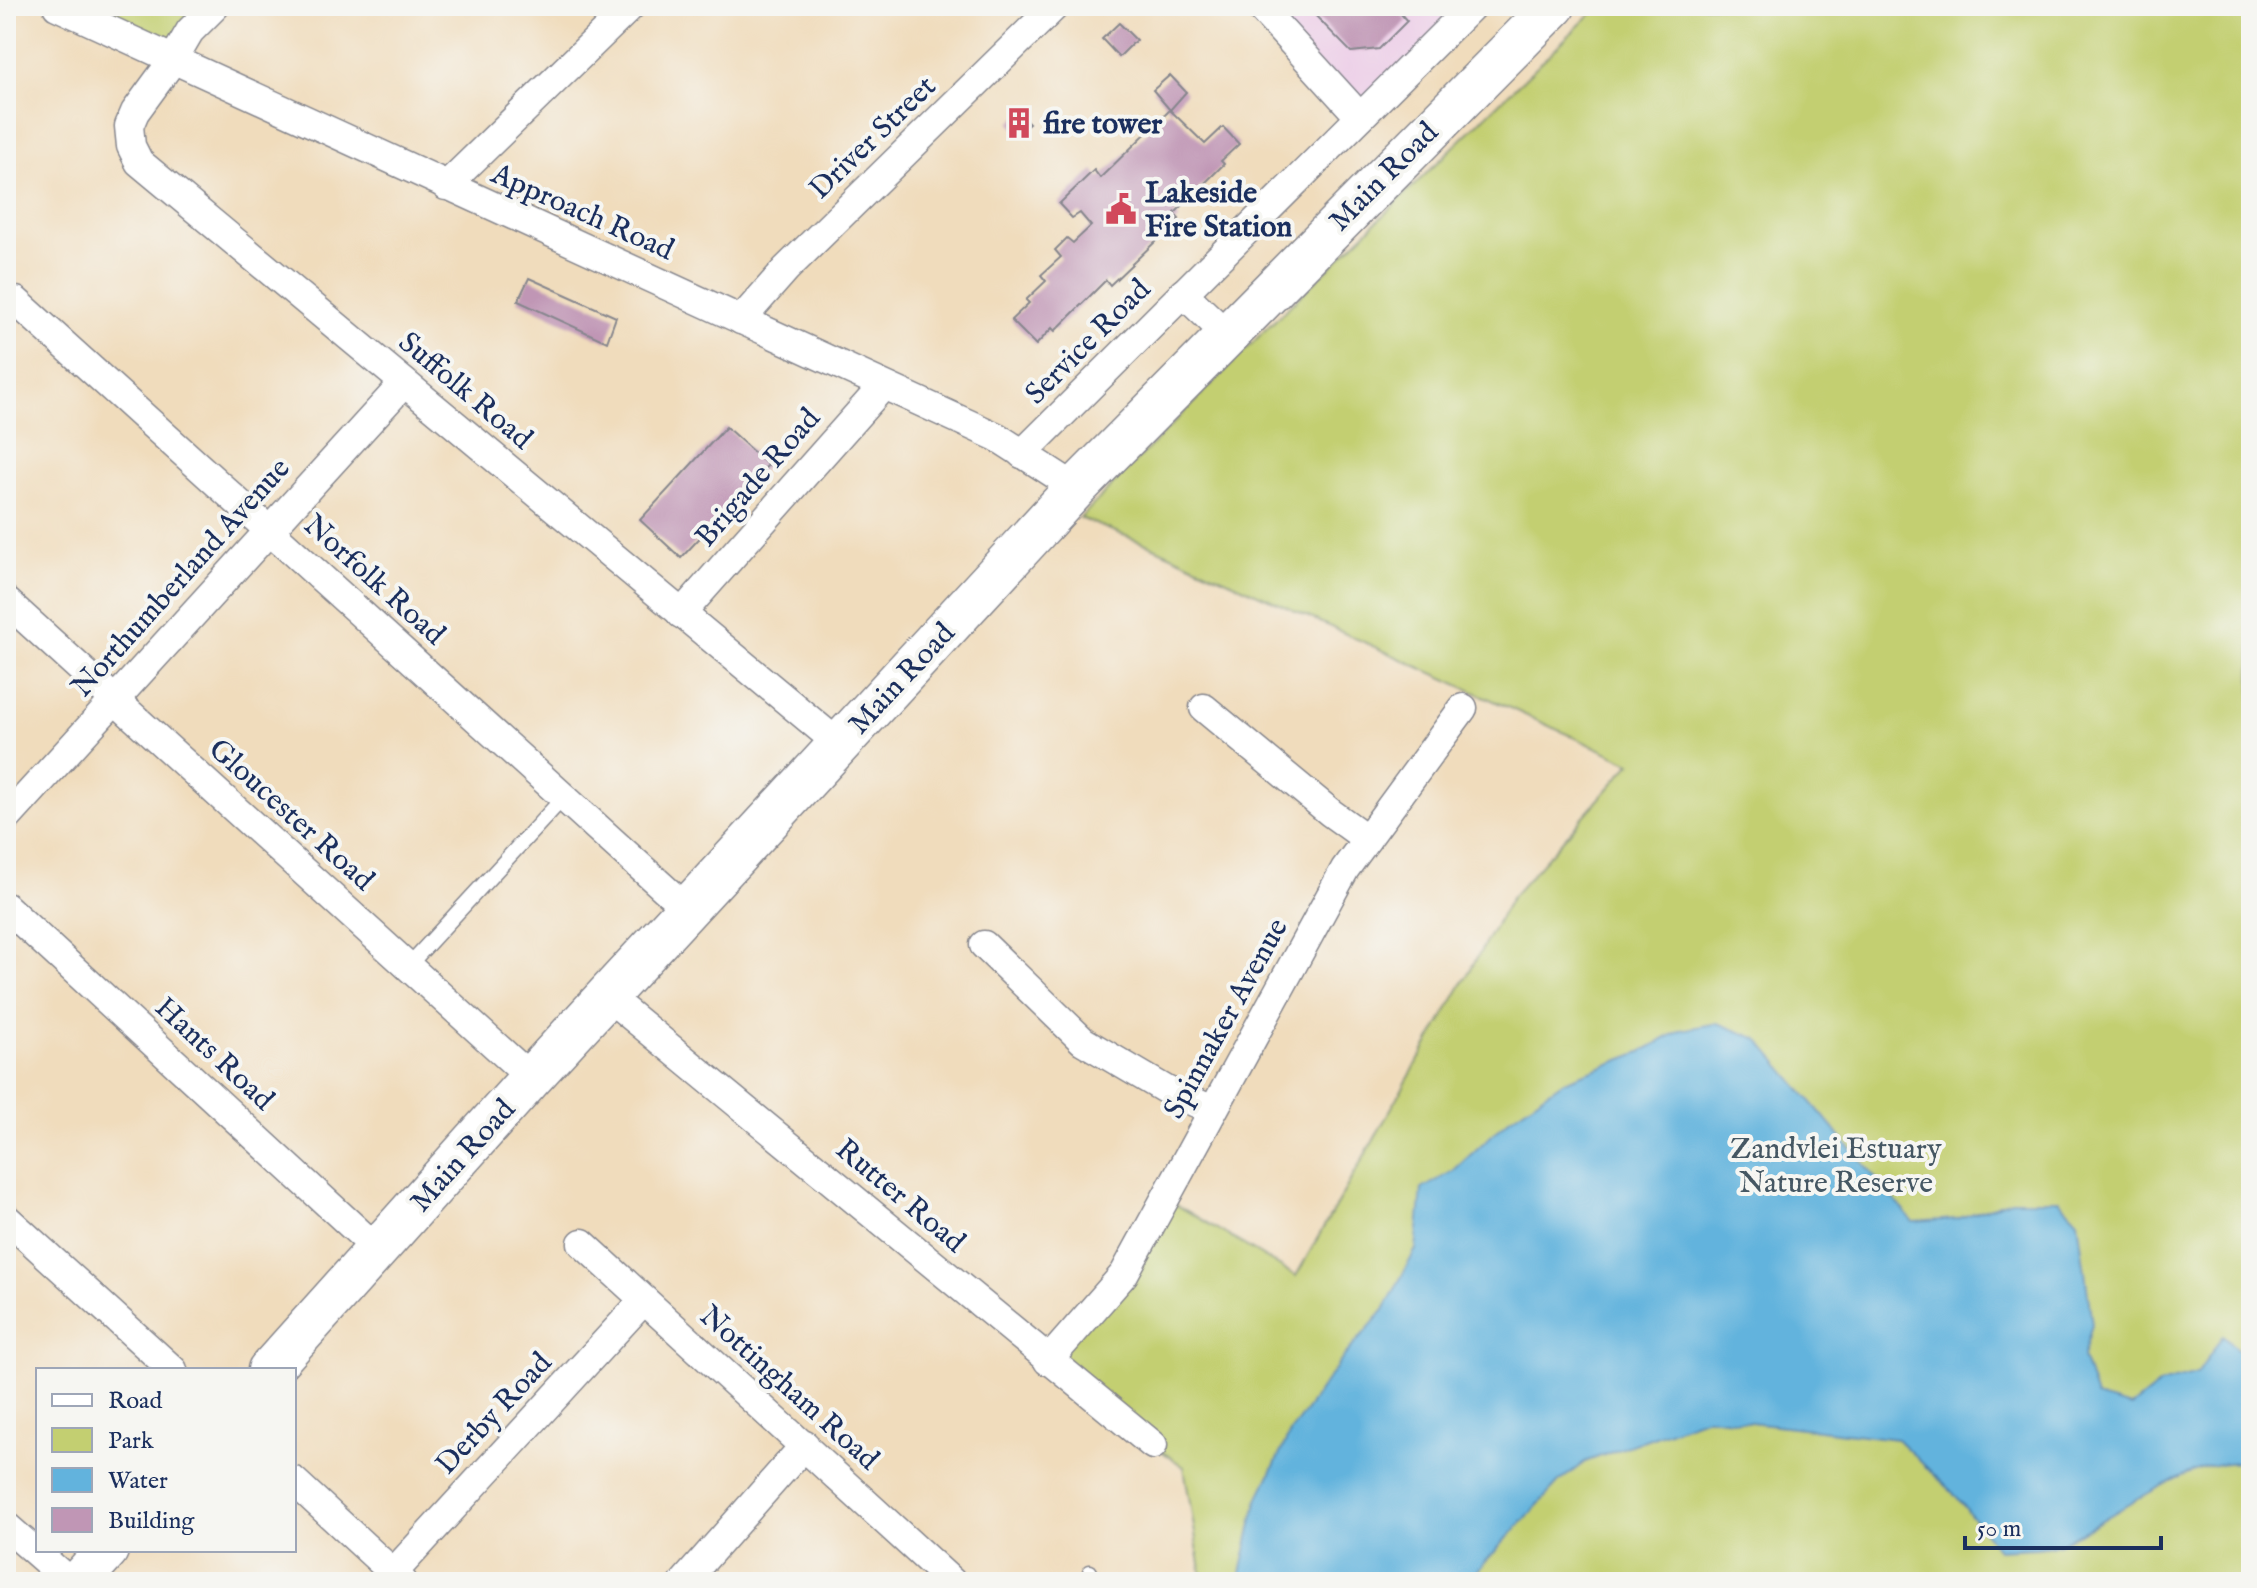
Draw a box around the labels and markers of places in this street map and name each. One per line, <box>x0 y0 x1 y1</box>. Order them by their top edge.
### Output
building icon: fire tower <box>1002 106 1036 140</box>
place label: fire tower <box>1043 106 1163 144</box>
place label: Lakeside Fire Station <box>1145 175 1292 247</box>
public building icon: Lakeside Fire Station <box>1104 192 1138 226</box>

